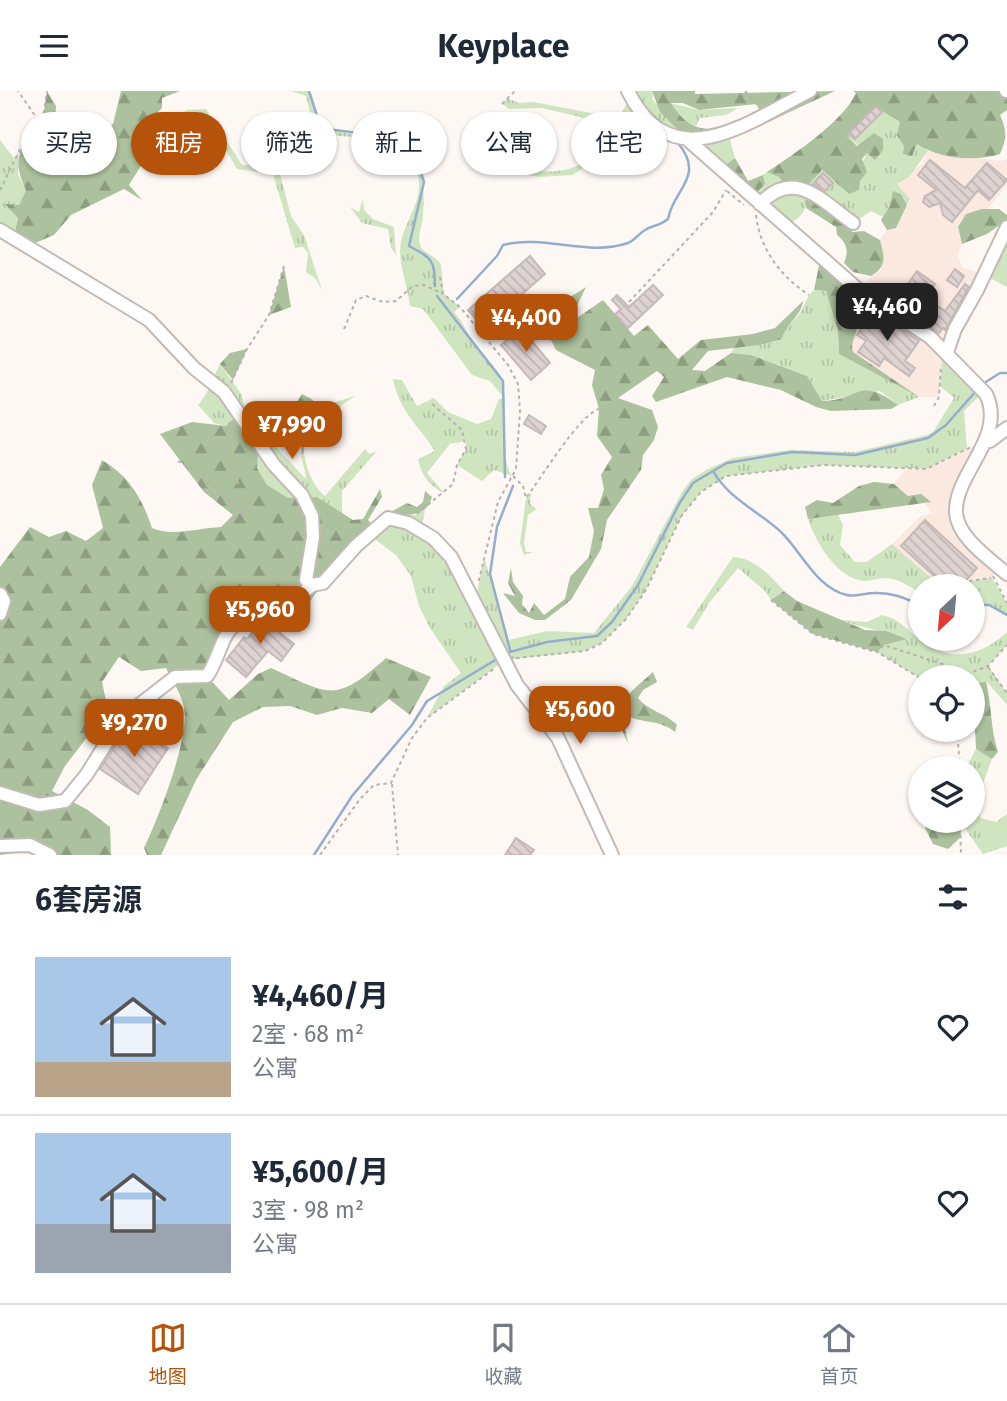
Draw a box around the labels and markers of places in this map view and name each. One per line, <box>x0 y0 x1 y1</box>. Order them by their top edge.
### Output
pin: ¥4,460 <box>830 283 944 343</box>
pin: ¥4,400 <box>469 295 583 354</box>
pin: ¥7,990 <box>235 401 349 461</box>
pin: ¥5,960 <box>203 587 317 646</box>
pin: ¥5,600 <box>523 687 637 746</box>
pin: ¥9,270 <box>77 699 191 759</box>

